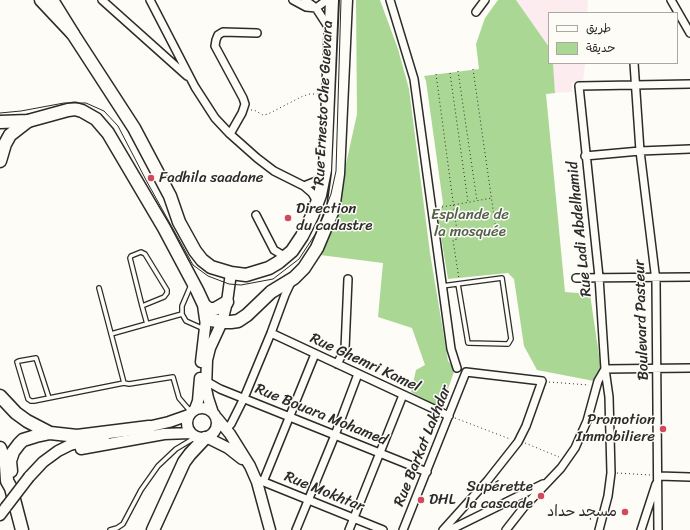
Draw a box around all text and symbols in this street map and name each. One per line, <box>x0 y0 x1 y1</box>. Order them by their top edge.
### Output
legend <box>548 12 678 64</box>
text: طريق <box>586 17 611 39</box>
street label: Rue Ernesto Che Guevara <box>311 20 337 186</box>
text: حديقة <box>586 37 615 59</box>
street label: Rue Ladi Abdelhamid <box>564 160 596 298</box>
place label: Fadhila saadane <box>159 169 264 187</box>
marker: Fadhila saadane <box>146 173 156 183</box>
place label: Direction du cadastre <box>296 200 372 235</box>
park label: Esplande de la mosquée <box>431 206 509 241</box>
marker: Direction du cadastre <box>283 213 293 223</box>
street label: Boulevard Pasteur <box>631 259 653 381</box>
street label: Rue Ghemri Kamel <box>307 330 423 396</box>
street label: Rue Bouara Mohamed <box>252 380 390 450</box>
street label: Rue Barkat Lakhdar <box>390 383 456 509</box>
place label: Promotion Immobiliere <box>576 411 655 446</box>
marker: Promotion Immobiliere <box>658 424 668 434</box>
street label: Rue Mokhtar <box>282 468 366 516</box>
place label: Supérette la cascade <box>465 478 533 513</box>
place label: DHL <box>429 491 456 509</box>
marker: Supérette la cascade <box>536 491 546 501</box>
marker: DHL <box>416 495 426 505</box>
place label: مسجد حداد <box>547 503 617 521</box>
marker: مسجد حداد <box>620 507 630 517</box>

